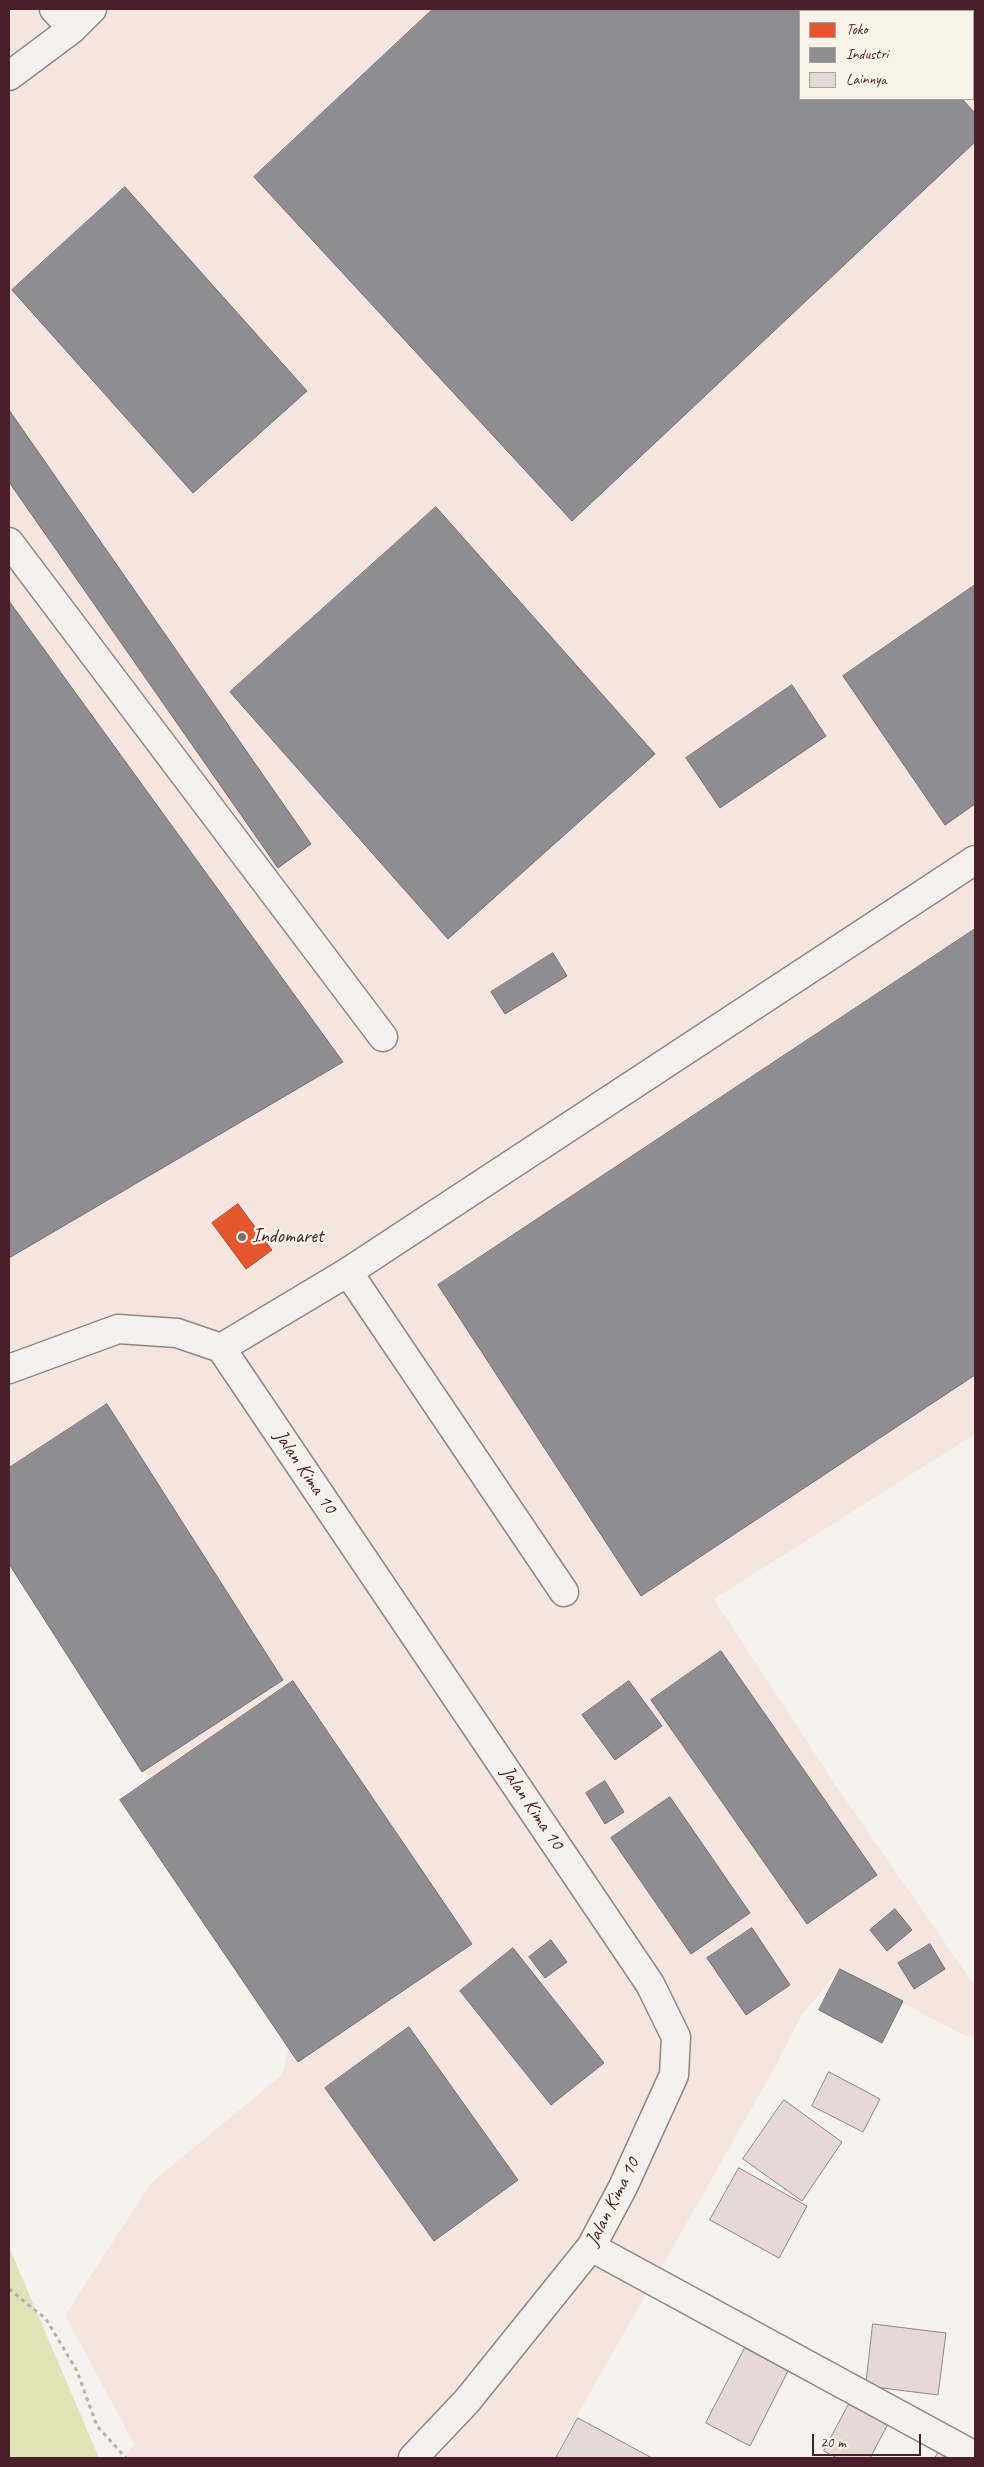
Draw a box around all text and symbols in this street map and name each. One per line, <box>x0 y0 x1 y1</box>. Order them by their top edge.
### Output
legend <box>799 10 974 100</box>
text: Toko <box>846 20 868 39</box>
text: Industri <box>846 45 888 64</box>
text: Lainnya <box>846 70 887 89</box>
place label: Indomaret <box>252 1225 323 1249</box>
marker: Indomaret <box>236 1231 248 1243</box>
street label: Jalan Kima 10 <box>268 1426 342 1518</box>
street label: Jalan Kima 10 <box>495 1762 569 1854</box>
street label: Jalan Kima 10 <box>581 2154 645 2250</box>
scale bar <box>814 2424 923 2456</box>
text: 20 m <box>820 2433 846 2452</box>

